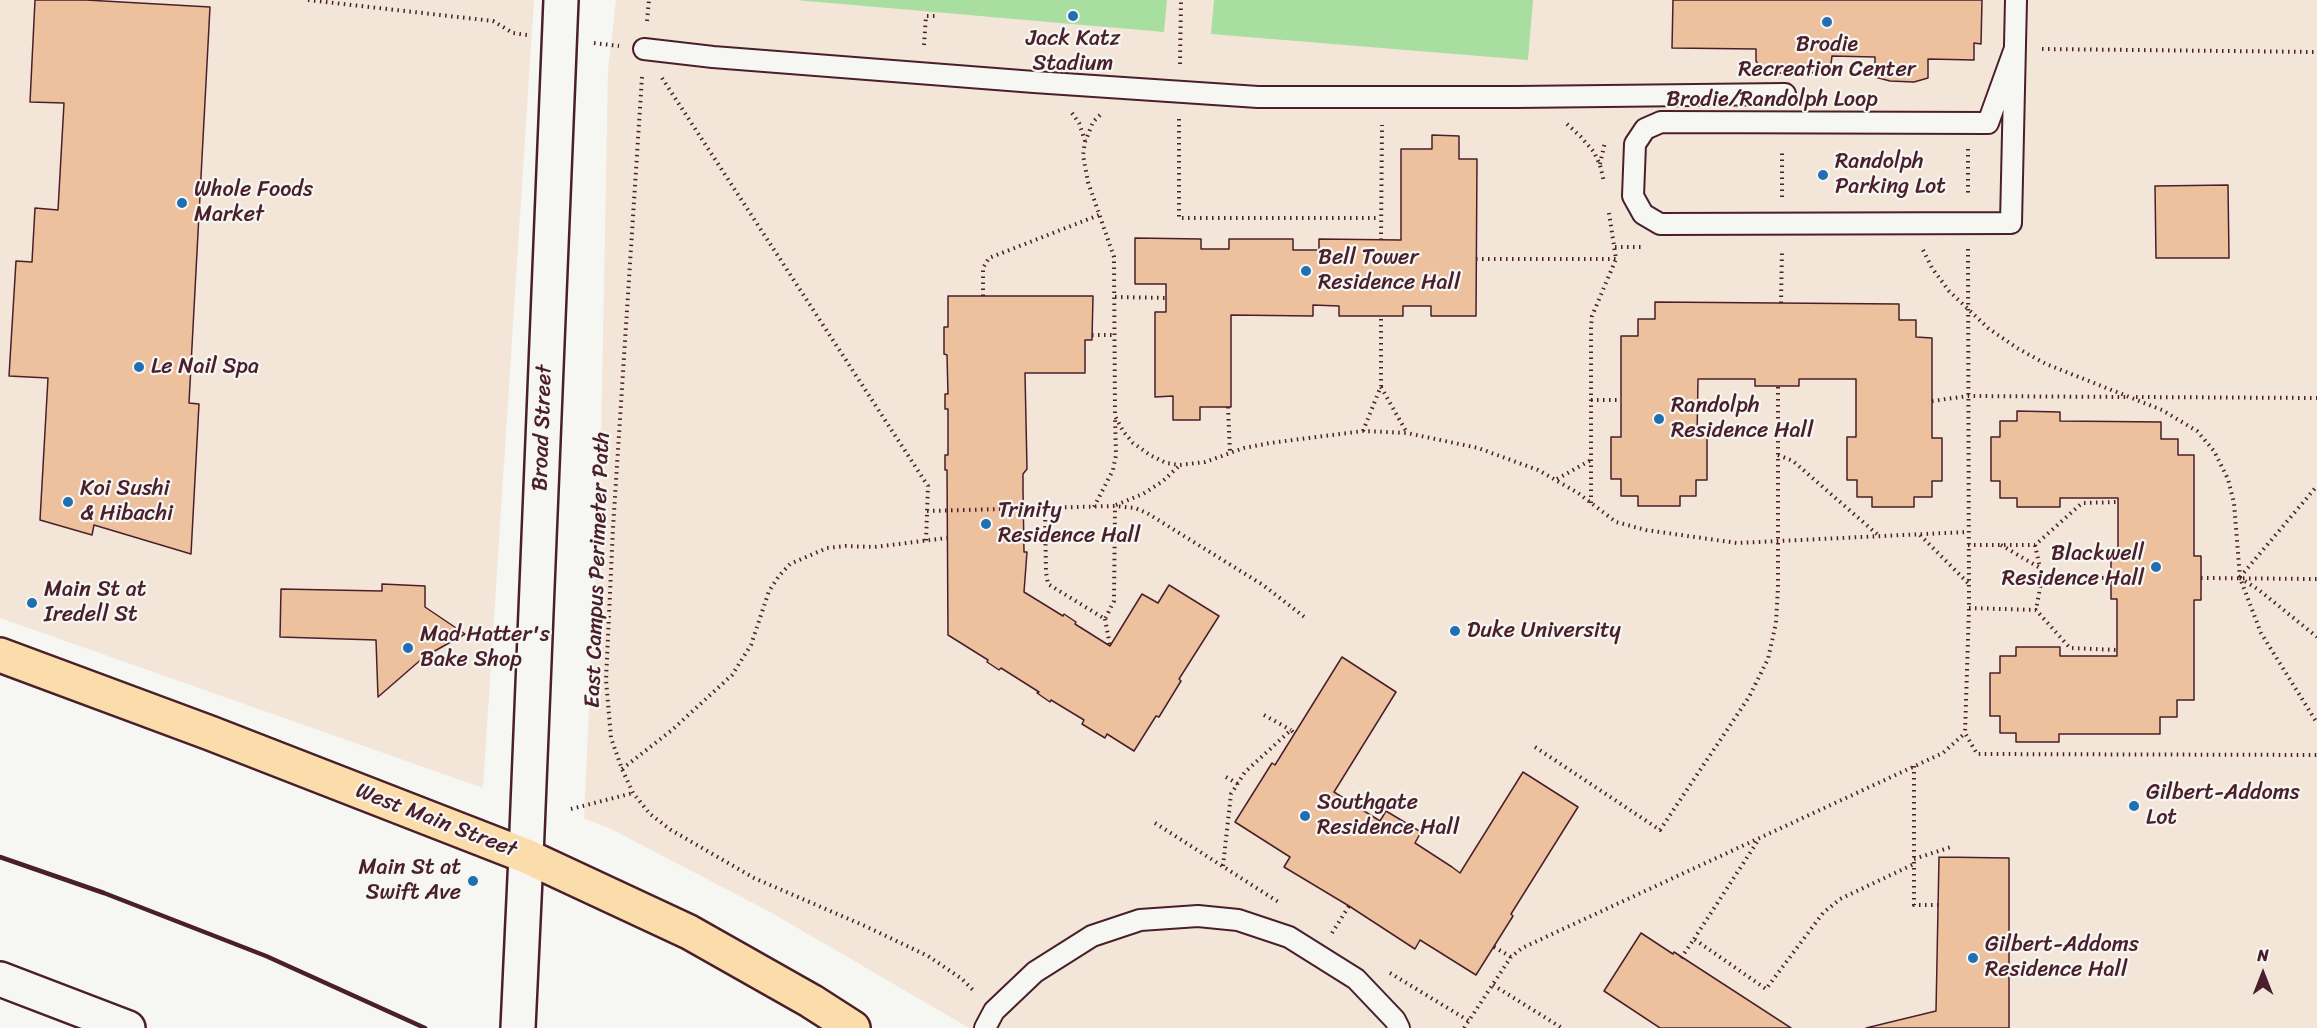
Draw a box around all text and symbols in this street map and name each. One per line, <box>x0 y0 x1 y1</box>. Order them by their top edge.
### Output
marker: Jack Katz Stadium <box>1066 9 1080 23</box>
marker: Brodie Recreation Center <box>1820 15 1834 29</box>
place label: Jack Katz Stadium <box>1026 26 1120 78</box>
place label: Brodie Recreation Center <box>1738 32 1916 84</box>
street label: Brodie/Randolph Loop <box>1666 87 1878 113</box>
place label: Randolph Parking Lot <box>1835 149 1946 200</box>
marker: Randolph Parking Lot <box>1816 168 1830 182</box>
place label: Whole Foods Market <box>194 177 313 228</box>
marker: Whole Foods Market <box>175 196 189 210</box>
place label: Bell Tower Residence Hall <box>1318 245 1460 296</box>
marker: Bell Tower Residence Hall <box>1299 264 1313 278</box>
place label: Le Nail Spa <box>151 354 259 380</box>
marker: Le Nail Spa <box>132 360 146 374</box>
street label: Broad Street <box>528 364 558 492</box>
place label: Randolph Residence Hall <box>1671 393 1813 445</box>
marker: Randolph Residence Hall <box>1652 412 1666 426</box>
street label: East Campus Perimeter Path <box>580 432 616 708</box>
place label: Koi Sushi & Hibachi <box>80 476 173 528</box>
marker: Koi Sushi & Hibachi <box>61 495 75 509</box>
place label: Trinity Residence Hall <box>998 498 1140 550</box>
marker: Trinity Residence Hall <box>979 517 993 531</box>
place label: Blackwell Residence Hall <box>2002 541 2144 592</box>
marker: Blackwell Residence Hall <box>2149 560 2163 574</box>
place label: Main St at Iredell St <box>44 577 146 628</box>
marker: Main St at Iredell St <box>25 596 39 610</box>
place label: Duke University <box>1467 618 1621 644</box>
place label: Mad Hatter's Bake Shop <box>420 622 550 674</box>
marker: Duke University <box>1448 624 1462 638</box>
marker: Mad Hatter's Bake Shop <box>401 641 415 655</box>
street label: West Main Street <box>352 778 520 864</box>
place label: Gilbert-Addoms Lot <box>2146 780 2300 831</box>
place label: Southgate Residence Hall <box>1317 790 1459 842</box>
marker: Gilbert-Addoms Lot <box>2127 799 2141 813</box>
marker: Southgate Residence Hall <box>1298 809 1312 823</box>
place label: Main St at Swift Ave <box>359 855 461 906</box>
marker: Main St at Swift Ave <box>466 874 480 888</box>
place label: Gilbert-Addoms Residence Hall <box>1985 932 2139 984</box>
text: N <box>2257 941 2269 970</box>
north arrow <box>2233 944 2293 1004</box>
marker: Gilbert-Addoms Residence Hall <box>1966 951 1980 965</box>

